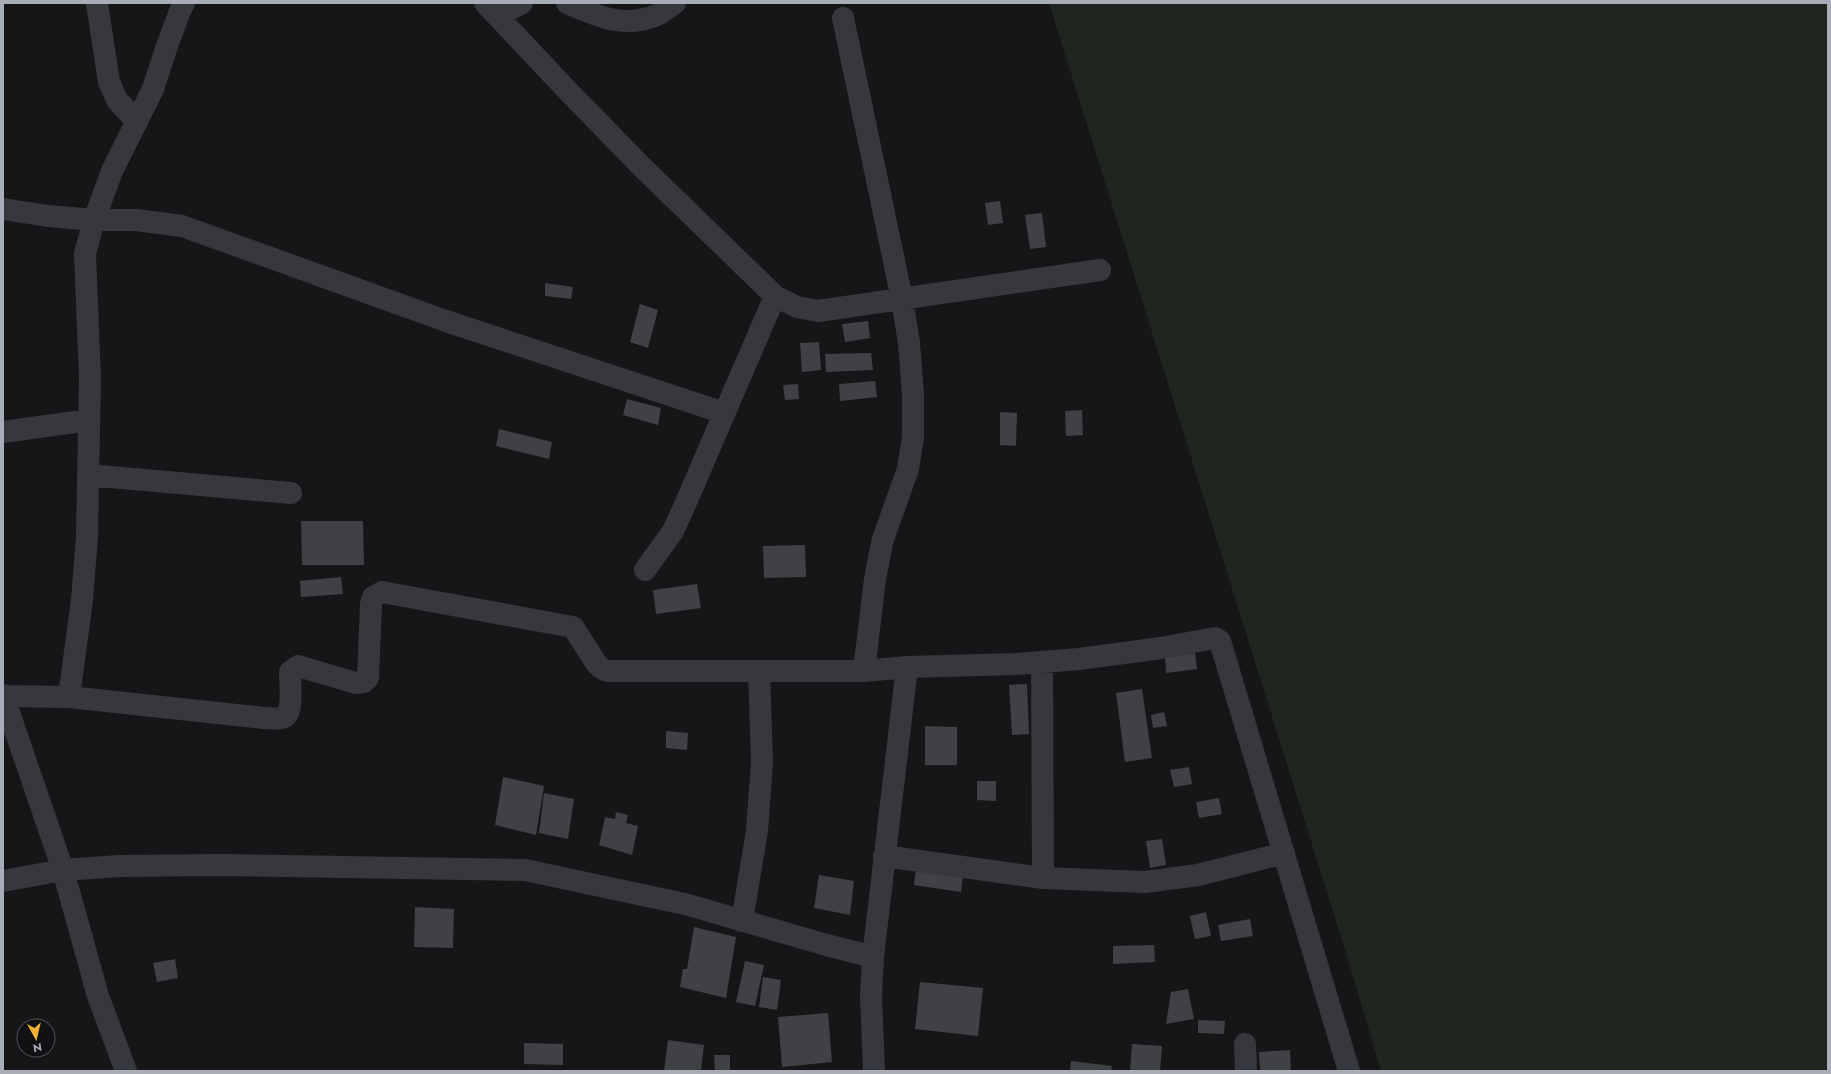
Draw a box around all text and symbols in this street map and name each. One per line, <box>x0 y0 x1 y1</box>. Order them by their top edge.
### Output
north arrow <box>16 1018 56 1058</box>
text: N <box>32 1039 43 1056</box>

